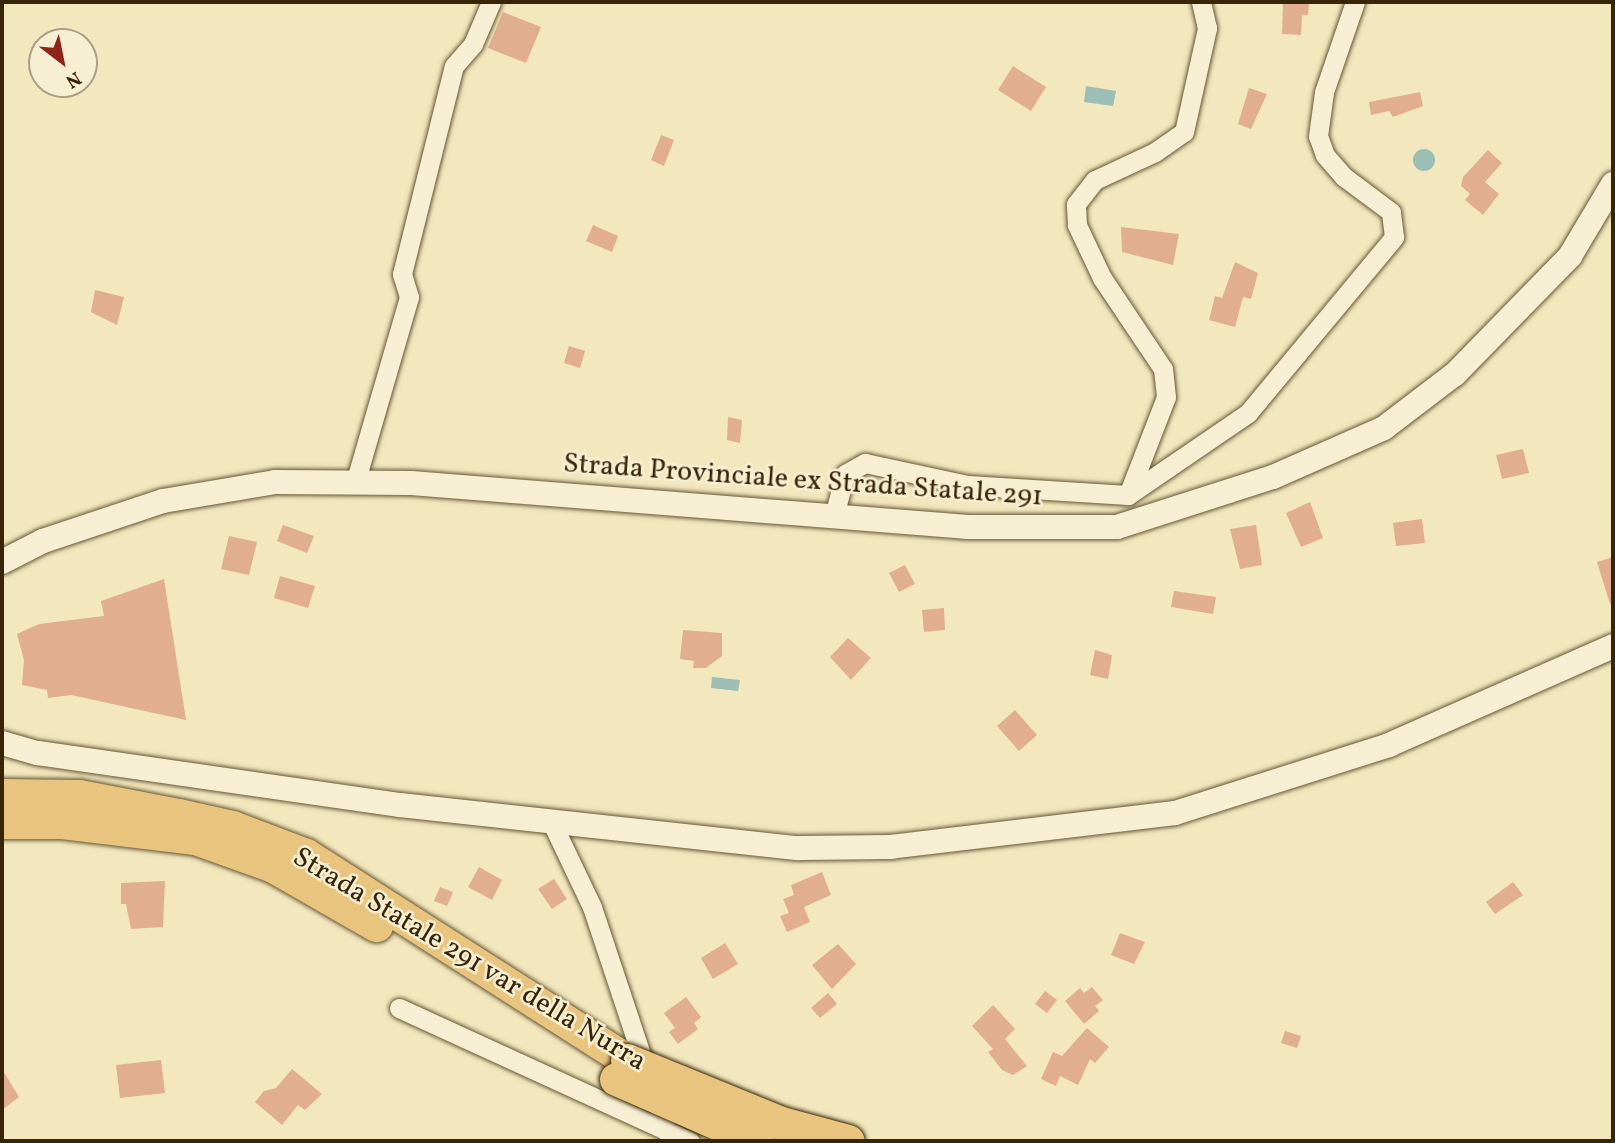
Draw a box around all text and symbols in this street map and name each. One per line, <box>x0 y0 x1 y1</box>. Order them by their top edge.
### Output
north arrow <box>28 28 98 98</box>
text: N <box>60 64 86 94</box>
street label: Strada Provinciale ex Strada Statale 291 <box>562 447 1044 515</box>
street label: Strada Statale 291 var della Nurra <box>286 841 652 1079</box>

